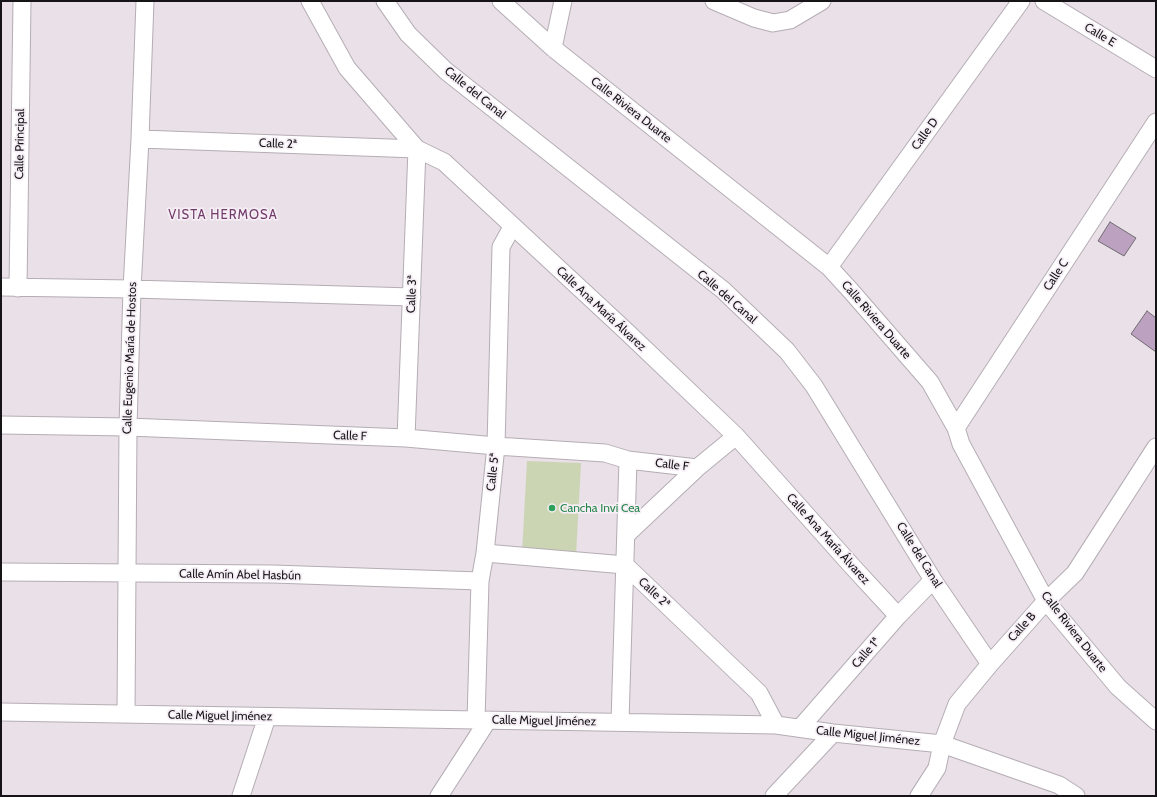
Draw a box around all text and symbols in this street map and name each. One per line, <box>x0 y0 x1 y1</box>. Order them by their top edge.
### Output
street label: Calle E <box>1082 20 1118 50</box>
street label: Calle del Canal <box>442 64 508 122</box>
street label: Calle Riviera Duarte <box>588 74 674 146</box>
street label: Calle Principal <box>12 109 28 179</box>
street label: Calle D <box>908 115 942 153</box>
street label: Calle 2ª <box>259 136 297 152</box>
district label: VISTA HERMOSA <box>168 207 278 223</box>
street label: Calle C <box>1040 256 1072 294</box>
street label: Calle Ana María Álvarez <box>553 264 649 354</box>
street label: Calle del Canal <box>694 267 760 327</box>
street label: Calle 3ª <box>404 275 420 313</box>
street label: Calle Riviera Duarte <box>838 278 914 362</box>
street label: Calle Eugenio María de Hostos <box>120 282 140 434</box>
street label: Calle F <box>333 428 367 444</box>
street label: Calle 5ª <box>484 452 502 492</box>
street label: Calle F <box>654 456 690 474</box>
street label: Calle Ana María Álvarez <box>783 491 873 587</box>
place label: Cancha Invi Cea <box>560 501 640 515</box>
marker: Cancha Invi Cea <box>547 503 557 513</box>
street label: Calle del Canal <box>893 520 945 590</box>
street label: Calle Amín Abel Hasbún <box>179 567 301 583</box>
street label: Calle 2ª <box>635 575 673 611</box>
street label: Calle Riviera Duarte <box>1038 589 1110 675</box>
street label: Calle B <box>1005 609 1039 645</box>
street label: Calle 1ª <box>849 635 883 671</box>
street label: Calle Miguel Jiménez <box>168 708 272 724</box>
street label: Calle Miguel Jiménez <box>492 713 596 729</box>
street label: Calle Miguel Jiménez <box>815 723 921 749</box>

